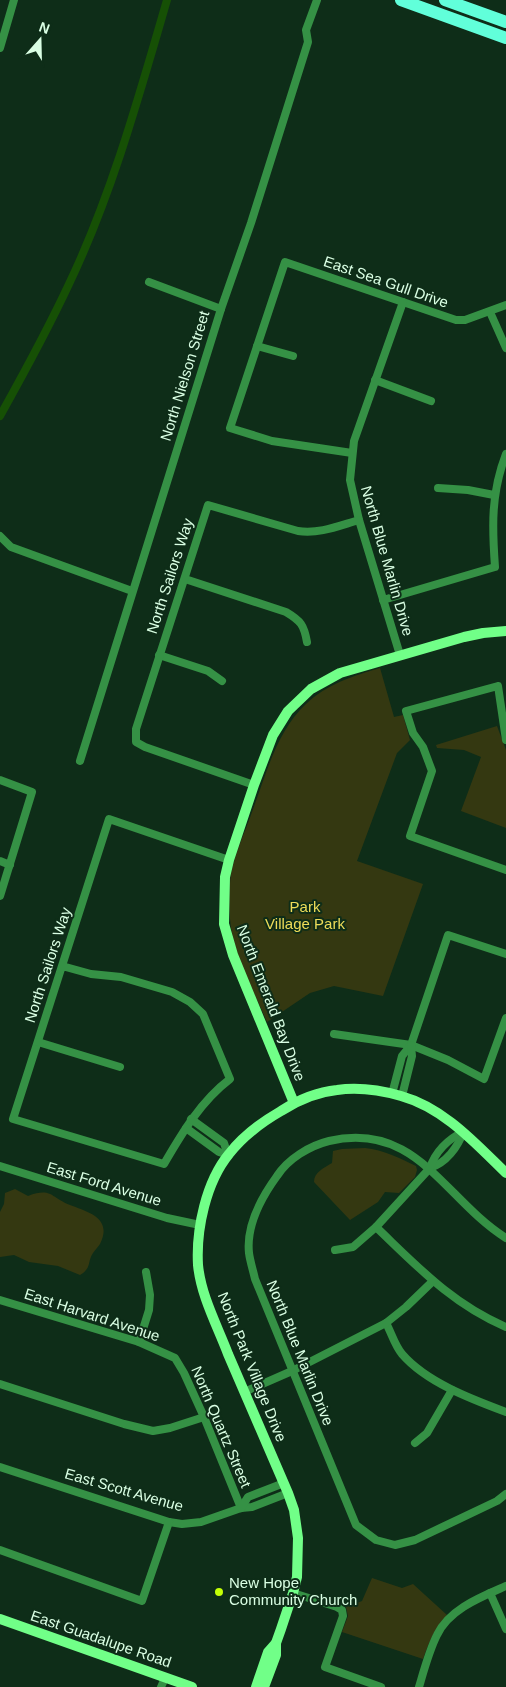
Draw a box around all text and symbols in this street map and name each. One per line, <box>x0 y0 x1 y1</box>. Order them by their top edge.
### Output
north arrow <box>15 15 65 65</box>
text: N <box>37 19 52 37</box>
street label: East Sea Gull Drive <box>322 252 451 311</box>
street label: North Nielson Street <box>157 308 213 443</box>
street label: North Blue Marlin Drive <box>358 484 417 638</box>
street label: North Sailors Way <box>143 516 196 636</box>
park label: Park Village Park <box>265 898 345 932</box>
street label: North Sailors Way <box>21 905 74 1025</box>
street label: North Emerald Bay Drive <box>234 922 309 1083</box>
street label: East Ford Avenue <box>45 1158 164 1209</box>
street label: North Blue Marlin Drive <box>264 1278 337 1428</box>
street label: East Harvard Avenue <box>22 1285 162 1344</box>
street label: North Park Village Drive <box>215 1290 290 1444</box>
street label: North Quartz Street <box>188 1364 255 1491</box>
street label: East Scott Avenue <box>63 1464 185 1515</box>
place label: New Hope Community Church <box>229 1574 357 1608</box>
marker: New Hope Community Church <box>213 1586 225 1598</box>
street label: East Guadalupe Road <box>29 1606 174 1671</box>

